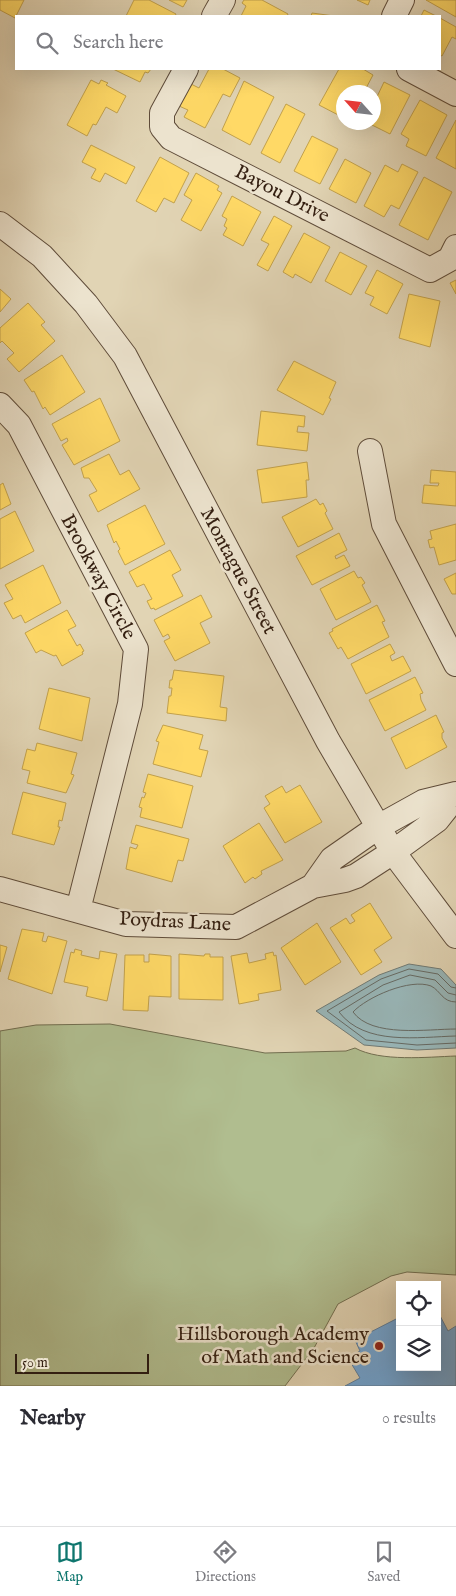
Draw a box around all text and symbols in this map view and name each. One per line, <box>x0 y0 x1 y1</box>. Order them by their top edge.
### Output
search box <box>15 15 441 70</box>
icon: search <box>33 29 61 57</box>
text: Search here <box>73 31 164 55</box>
north arrow <box>336 85 381 130</box>
street label: Bayou Drive <box>230 159 334 229</box>
street label: Montague Street <box>194 503 282 639</box>
street label: Brookway Circle <box>54 510 142 644</box>
street label: Poydras Lane <box>118 907 232 937</box>
map controls <box>396 1281 441 1371</box>
button: locate <box>396 1281 441 1326</box>
place label: Hillsborough Academy of Math and Science <box>177 1322 369 1370</box>
button: layers <box>396 1326 441 1371</box>
marker: Hillsborough Academy of Math and Science <box>373 1340 385 1352</box>
scale bar <box>15 1351 149 1374</box>
text: 50 m <box>22 1354 48 1372</box>
text: Nearby <box>20 1405 85 1432</box>
text: 0 results <box>382 1409 436 1429</box>
tab: Map <box>56 1538 84 1586</box>
tab: Directions <box>195 1538 256 1586</box>
tab: Saved <box>367 1538 400 1586</box>

